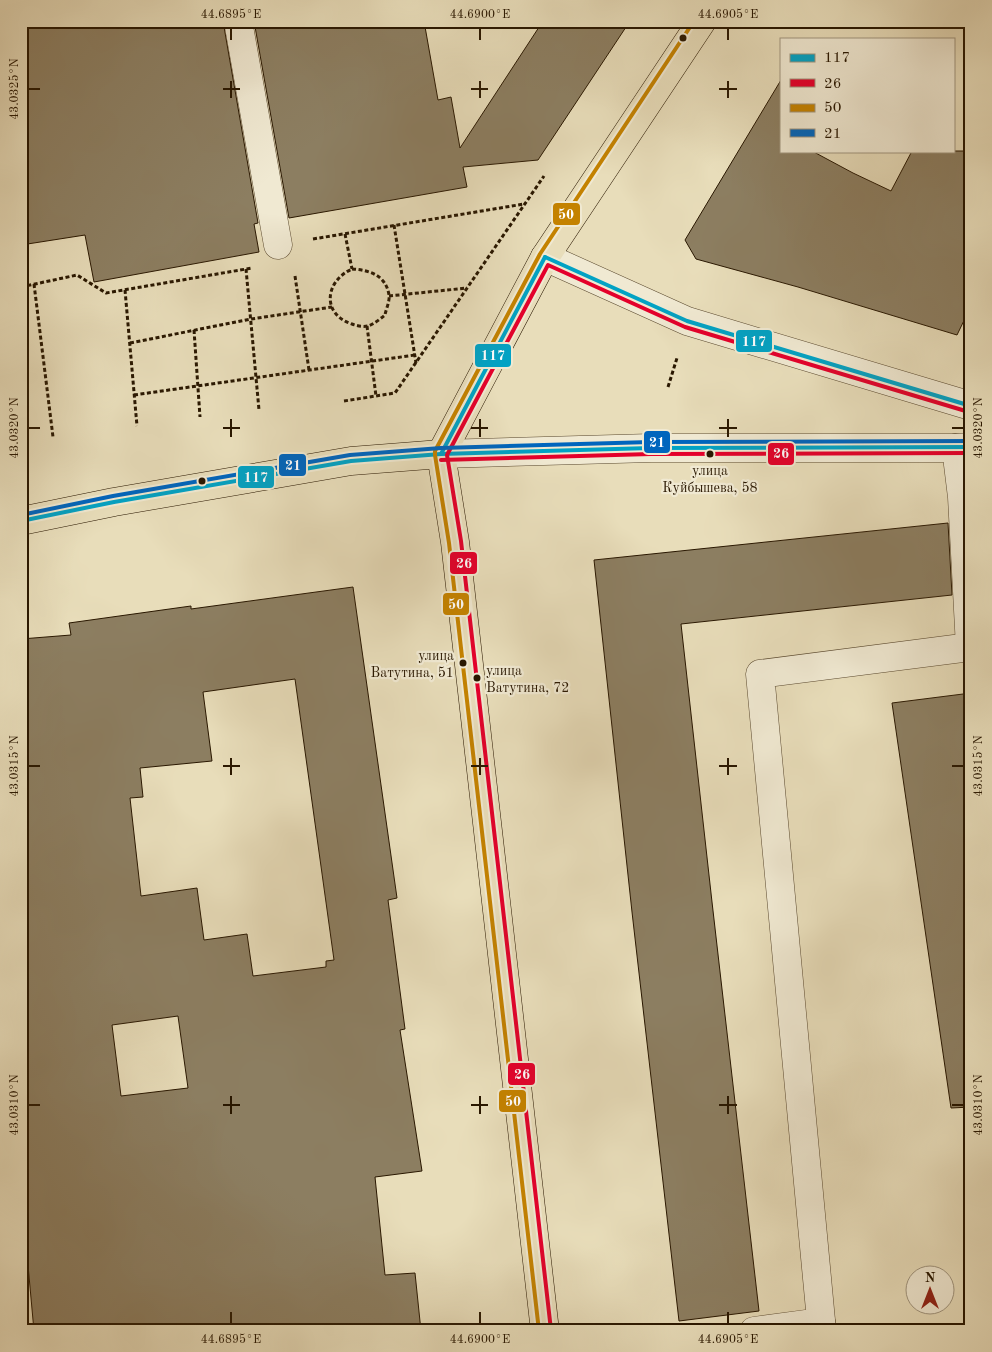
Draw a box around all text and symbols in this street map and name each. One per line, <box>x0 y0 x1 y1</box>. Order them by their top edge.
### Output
text: 44.6895°E <box>201 8 261 21</box>
text: 44.6905°E <box>698 8 758 21</box>
text: 44.6900°E <box>450 9 510 21</box>
unlabelled marker <box>678 33 688 43</box>
legend <box>780 38 954 152</box>
text: 117 <box>824 51 850 66</box>
text: 43.0325°N <box>8 58 21 120</box>
text: 26 <box>824 77 841 92</box>
text: 50 <box>824 101 841 116</box>
text: 21 <box>824 127 841 142</box>
line badge: 50 <box>552 202 581 226</box>
text: 50 <box>558 208 574 222</box>
line badge: 117 <box>735 329 773 353</box>
text: 117 <box>742 335 766 349</box>
line badge: 117 <box>474 343 512 368</box>
text: 117 <box>481 349 505 363</box>
text: 43.0320°N <box>9 397 21 459</box>
text: 43.0320°N <box>973 397 985 459</box>
line badge: 21 <box>643 430 671 454</box>
text: 21 <box>649 436 665 450</box>
line badge: 26 <box>767 442 795 466</box>
text: 26 <box>773 447 789 461</box>
marker: улица Куйбышева, 58 <box>705 449 715 459</box>
line badge: 21 <box>278 453 307 477</box>
text: 21 <box>285 459 301 473</box>
place label: улица Куйбышева, 58 <box>662 464 758 495</box>
line badge: 117 <box>237 465 275 489</box>
text: 117 <box>244 471 268 485</box>
unlabelled marker <box>197 476 207 486</box>
line badge: 26 <box>449 551 478 575</box>
text: 26 <box>456 557 472 571</box>
line badge: 50 <box>442 592 470 616</box>
text: 50 <box>448 598 464 612</box>
place label: улица Ватутина, 51 <box>371 649 454 680</box>
marker: улица Ватутина, 51 <box>458 658 468 668</box>
place label: улица Ватутина, 72 <box>486 664 569 695</box>
marker: улица Ватутина, 72 <box>472 673 482 683</box>
text: 43.0315°N <box>8 735 21 797</box>
text: 43.0315°N <box>972 735 985 797</box>
line badge: 26 <box>507 1062 536 1086</box>
text: 26 <box>514 1068 530 1082</box>
text: 43.0310°N <box>9 1074 21 1136</box>
text: 43.0310°N <box>973 1074 985 1136</box>
line badge: 50 <box>498 1089 527 1113</box>
text: 50 <box>505 1095 521 1109</box>
north arrow <box>904 1264 954 1314</box>
text: N <box>925 1271 936 1285</box>
text: 44.6895°E <box>201 1333 261 1346</box>
text: 44.6905°E <box>698 1333 758 1346</box>
text: 44.6900°E <box>450 1334 510 1346</box>

